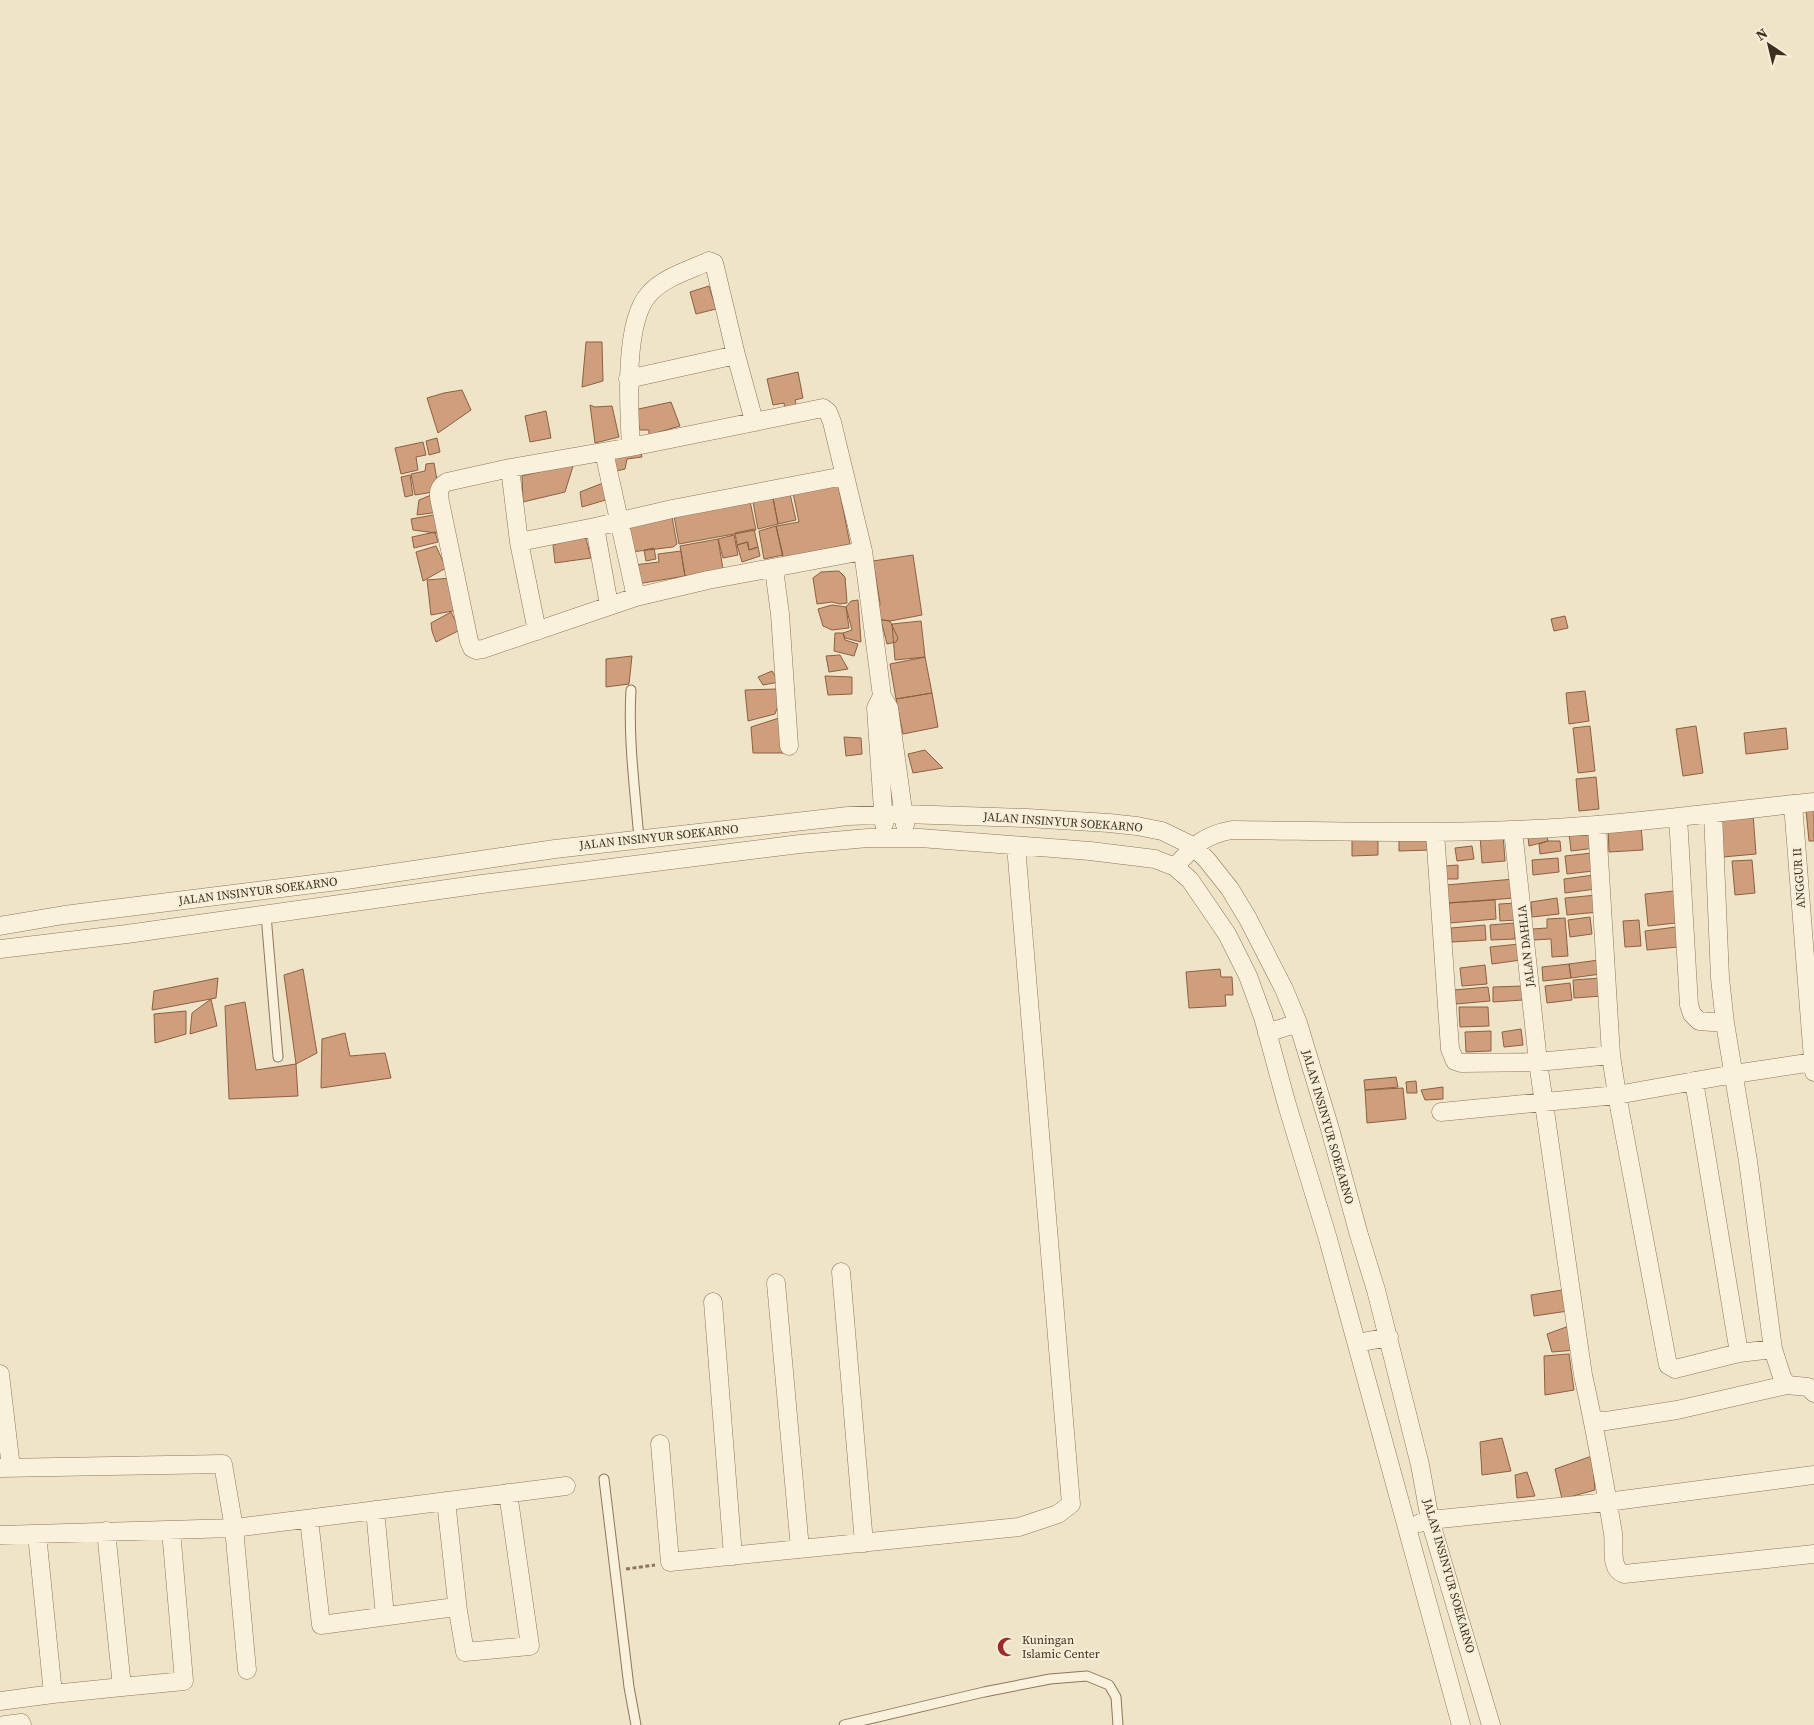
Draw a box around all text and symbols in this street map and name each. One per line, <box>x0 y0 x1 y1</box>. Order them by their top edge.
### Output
north arrow <box>1744 20 1794 70</box>
text: N <box>1752 23 1771 45</box>
street label: JALAN INSINYUR SOEKARNO <box>982 808 1143 836</box>
street label: JALAN INSINYUR SOEKARNO <box>578 821 739 853</box>
street label: ANGGUR II <box>1789 847 1809 909</box>
street label: JALAN INSINYUR SOEKARNO <box>177 873 338 909</box>
street label: JALAN DAHLIA <box>1514 904 1538 989</box>
street label: JALAN INSINYUR SOEKARNO <box>1298 1047 1358 1206</box>
street label: JALAN INSINYUR SOEKARNO <box>1419 1496 1479 1655</box>
place label: Kuningan Islamic Center <box>1022 1632 1100 1662</box>
mosque icon: Kuningan Islamic Center <box>996 1636 1018 1658</box>

